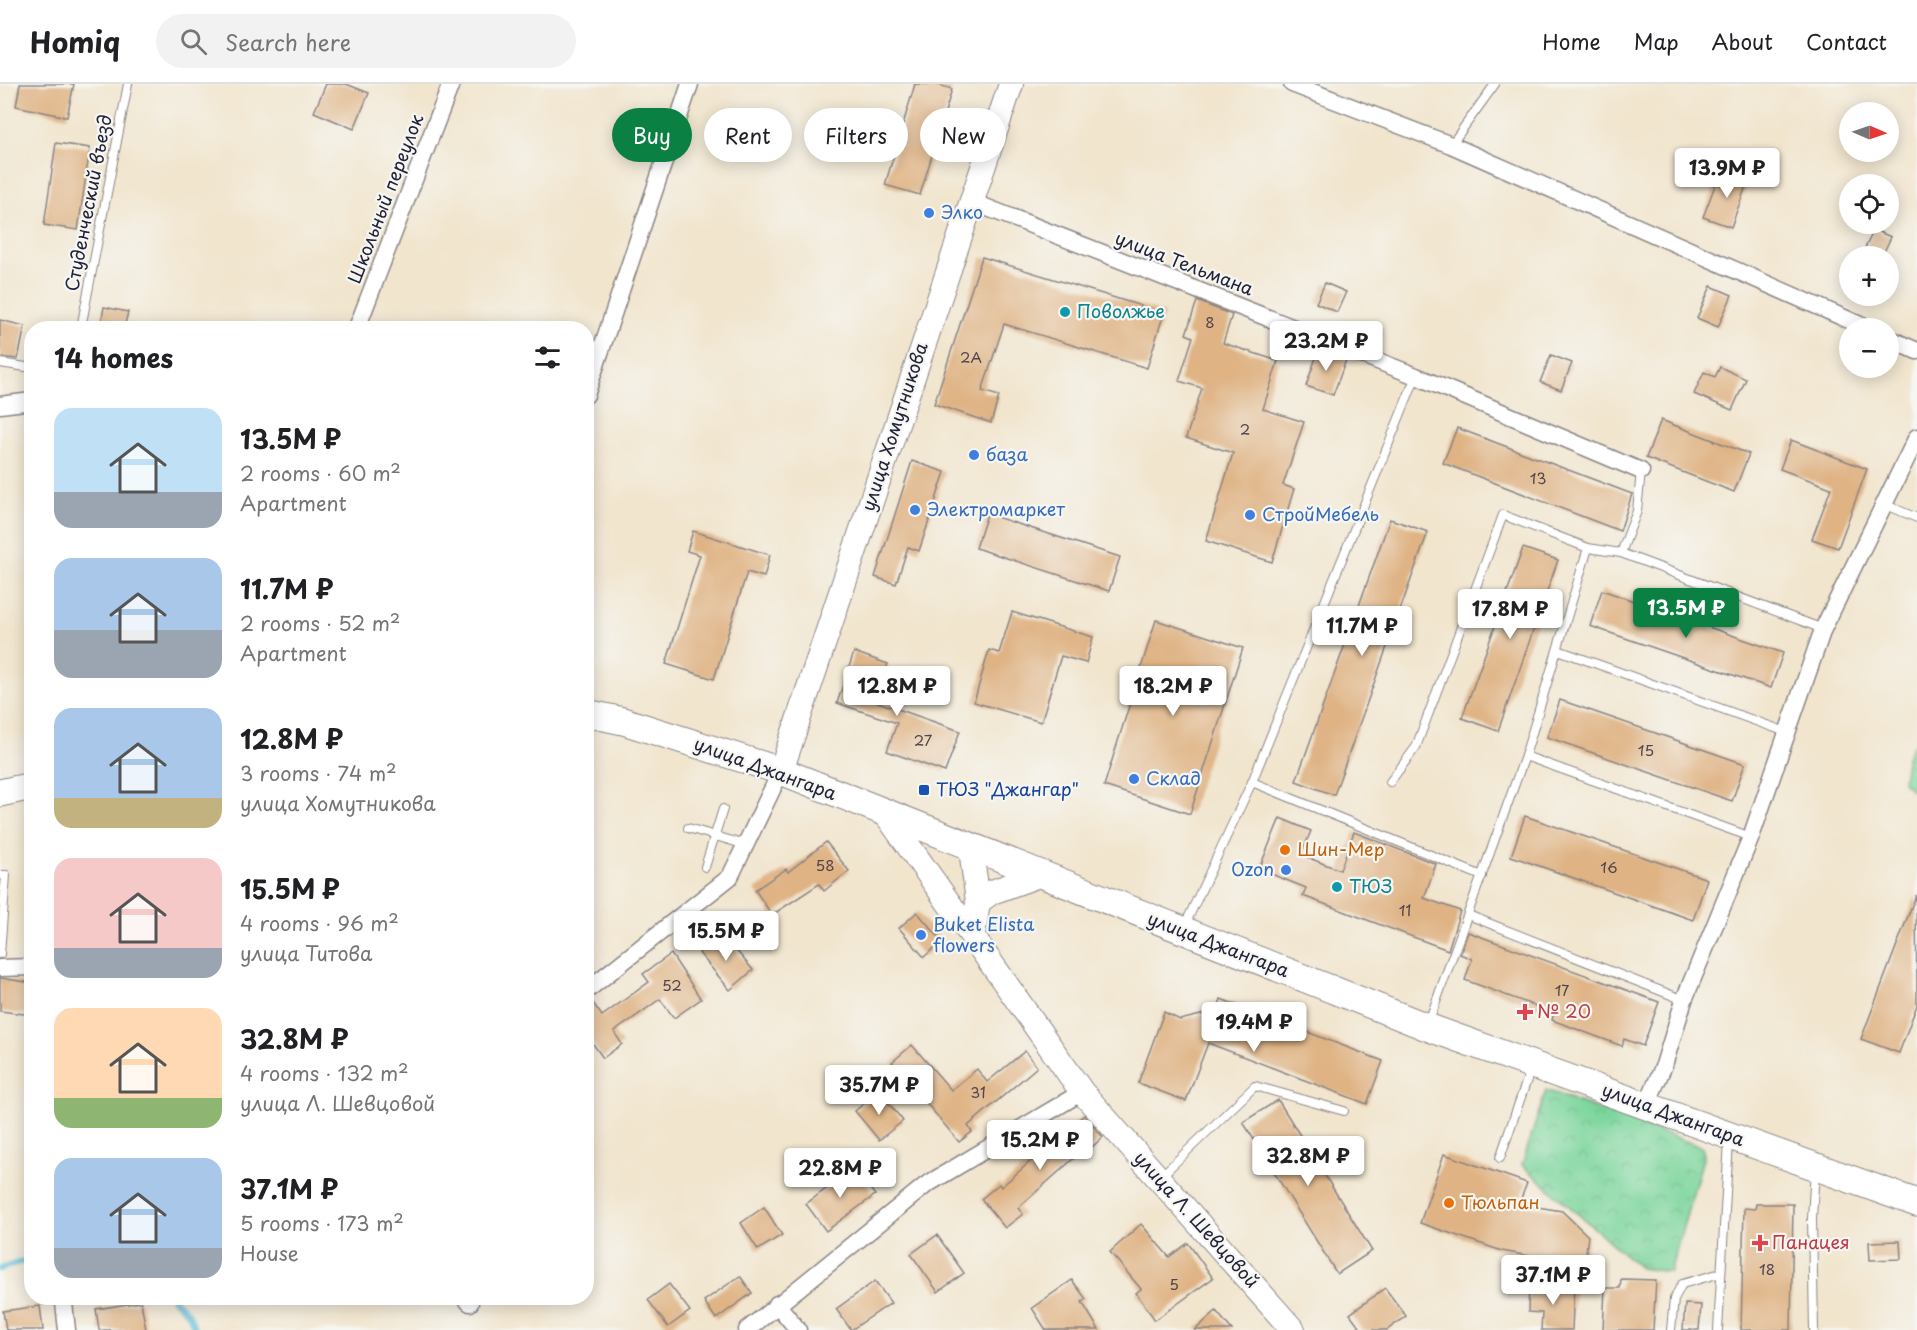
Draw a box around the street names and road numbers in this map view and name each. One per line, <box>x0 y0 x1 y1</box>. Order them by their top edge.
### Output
street label: Школьный переулок <box>340 110 429 287</box>
street label: Студенческий въезд <box>57 112 118 294</box>
street label: улица Тельмана <box>1111 224 1258 302</box>
street label: улица Хомутникова <box>854 338 934 514</box>
street label: улица Джангара <box>690 729 841 806</box>
street label: улица Джангара <box>1144 904 1294 983</box>
street label: улица Джангара <box>1598 1075 1749 1152</box>
street label: улица Л. Шевцовой <box>1128 1145 1266 1293</box>

